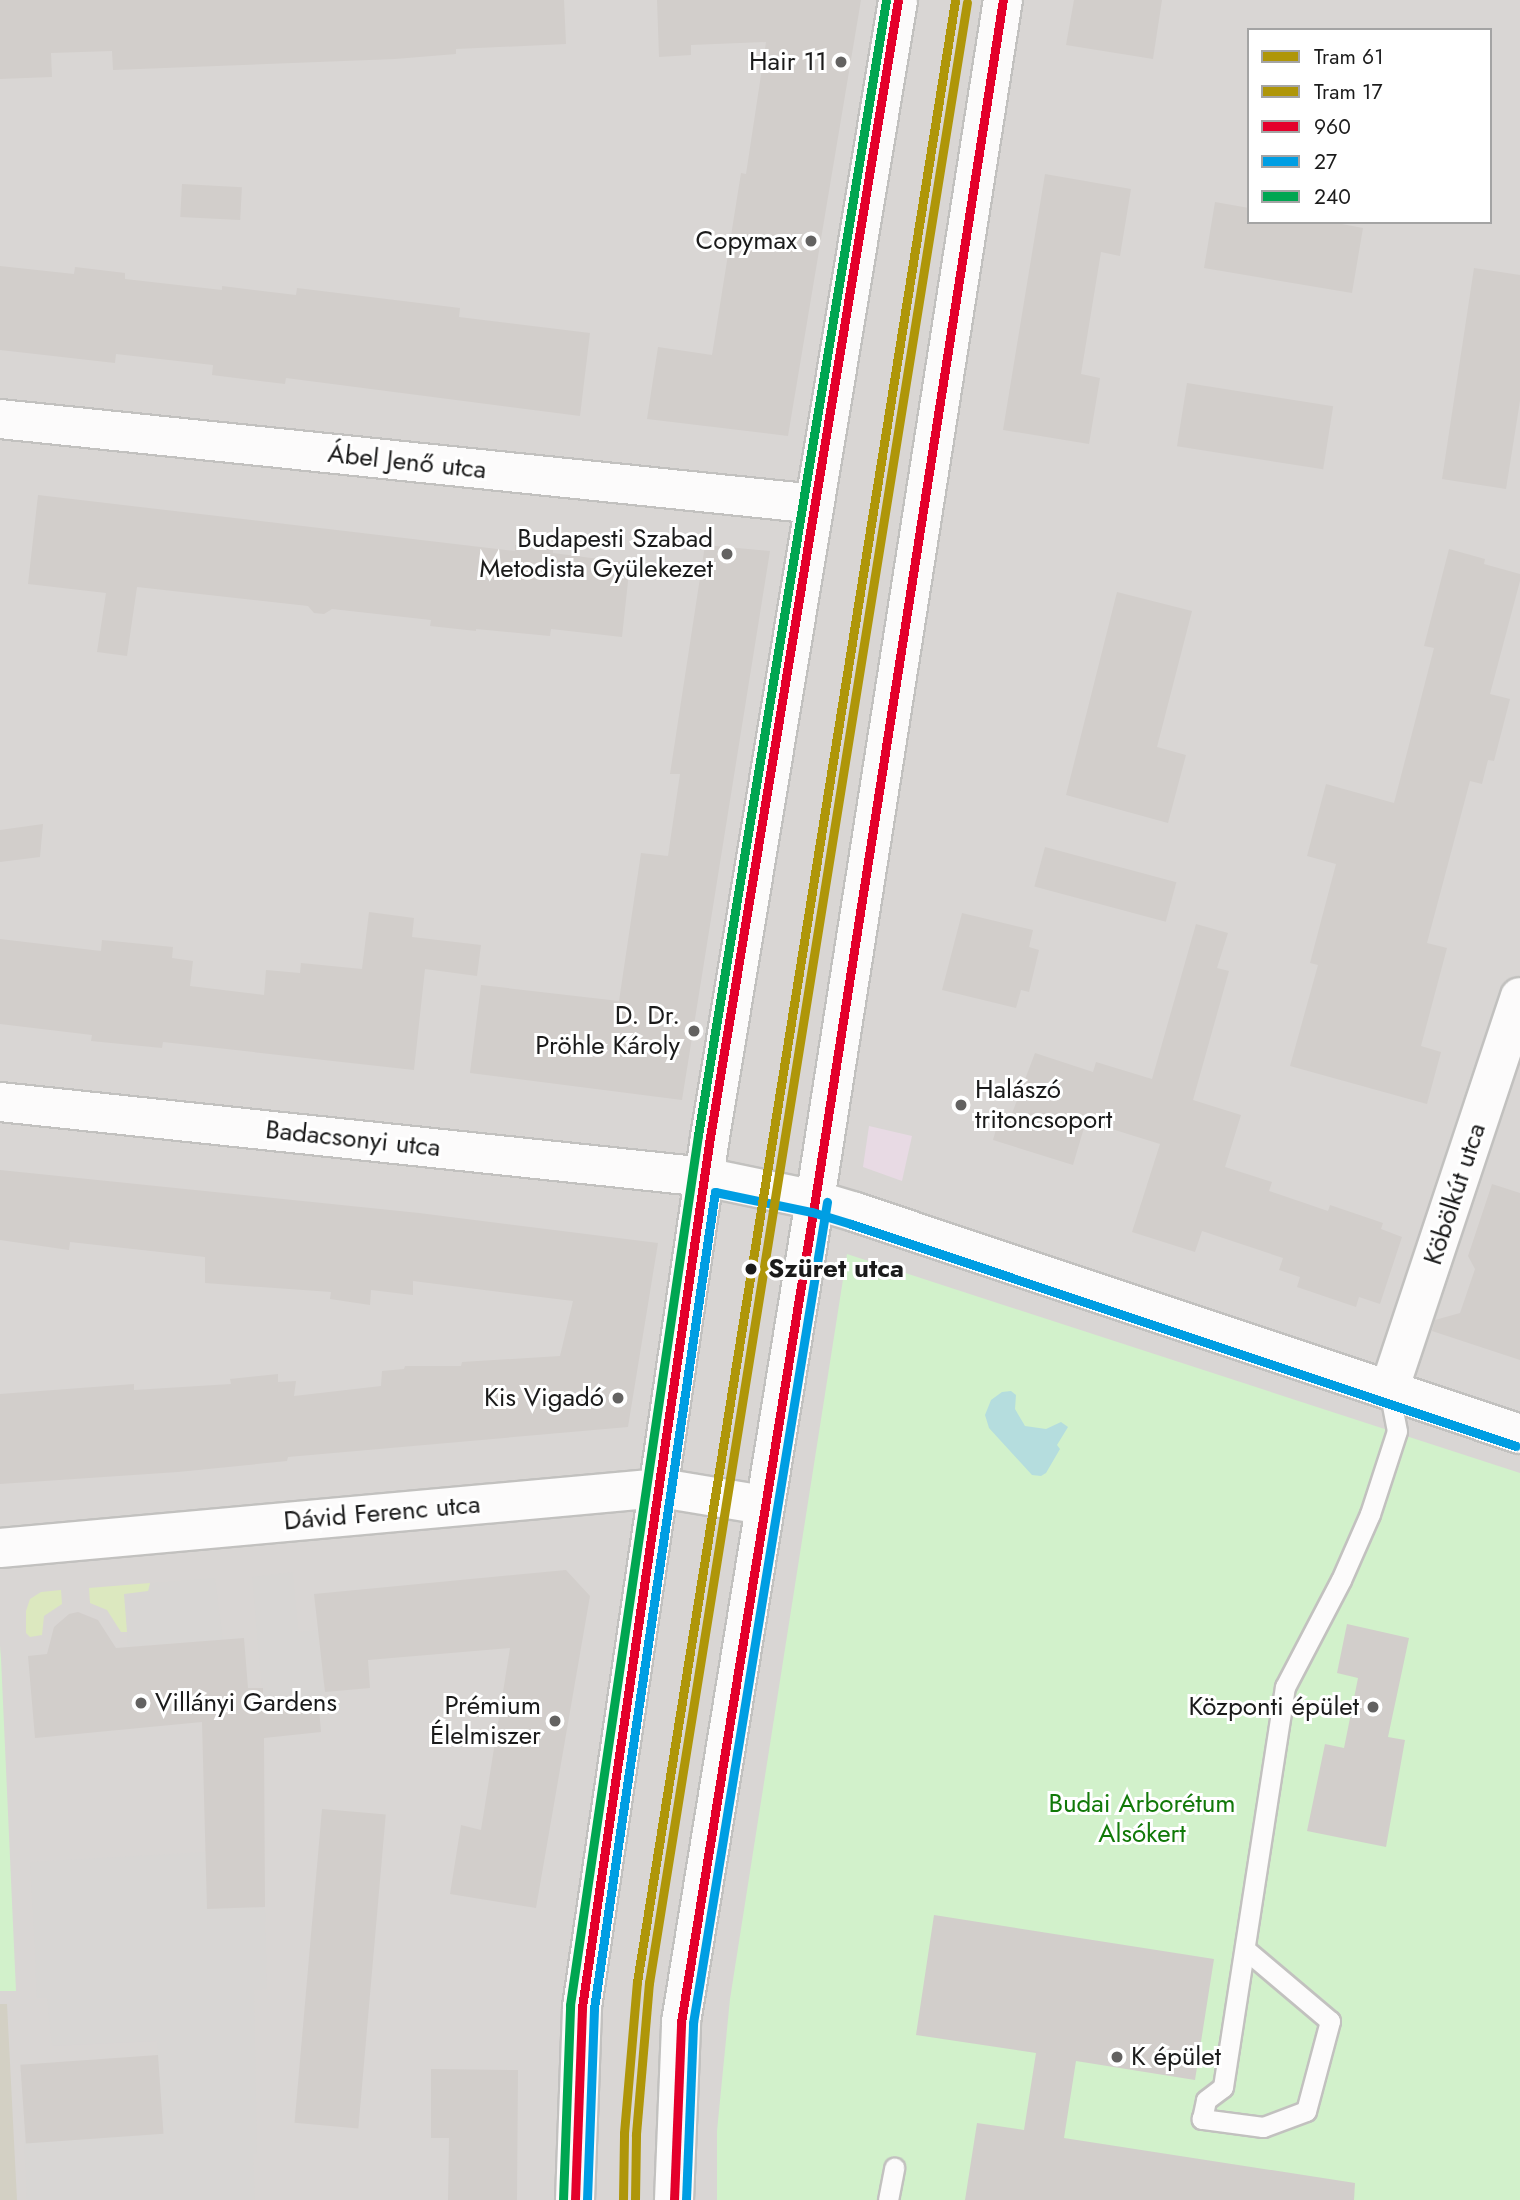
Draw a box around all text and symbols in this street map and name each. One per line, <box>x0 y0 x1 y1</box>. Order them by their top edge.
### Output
legend <box>1247 28 1492 224</box>
text: Tram 61 <box>1314 42 1384 72</box>
place label: Hair 11 <box>749 46 827 78</box>
marker: Hair 11 <box>833 54 849 70</box>
text: Tram 17 <box>1314 77 1383 107</box>
text: 960 <box>1314 112 1351 142</box>
text: 27 <box>1314 147 1337 177</box>
text: 240 <box>1314 182 1351 212</box>
place label: Copymax <box>695 225 797 257</box>
marker: Copymax <box>803 233 819 249</box>
street label: Ábel Jenő utca <box>326 438 488 486</box>
place label: Budapesti Szabad Metodista Gyülekezet <box>479 523 713 584</box>
marker: Budapesti Szabad Metodista Gyülekezet <box>719 546 735 562</box>
place label: D. Dr. Pröhle Károly <box>535 1000 680 1062</box>
marker: D. Dr. Pröhle Károly <box>686 1023 702 1039</box>
place label: Halászó tritoncsoport <box>975 1074 1112 1136</box>
marker: Halászó tritoncsoport <box>953 1097 969 1113</box>
street label: Badacsonyi utca <box>264 1114 442 1164</box>
street label: Köbölkút utca <box>1417 1119 1493 1269</box>
place label: Szüret utca <box>768 1253 904 1285</box>
marker: Szüret utca <box>740 1258 762 1280</box>
place label: Kis Vigadó <box>484 1382 604 1414</box>
marker: Kis Vigadó <box>610 1390 626 1406</box>
street label: Dávid Ferenc utca <box>282 1489 482 1537</box>
place label: Villányi Gardens <box>155 1687 337 1719</box>
place label: Prémium Élelmiszer <box>430 1690 541 1752</box>
place label: Központi épület <box>1188 1691 1359 1723</box>
marker: Villányi Gardens <box>133 1695 149 1711</box>
marker: Központi épület <box>1365 1699 1381 1715</box>
marker: Prémium Élelmiszer <box>547 1713 563 1729</box>
park label: Budai Arborétum Alsókert <box>1048 1788 1236 1850</box>
place label: K épület <box>1131 2041 1221 2073</box>
marker: K épület <box>1109 2049 1125 2065</box>

